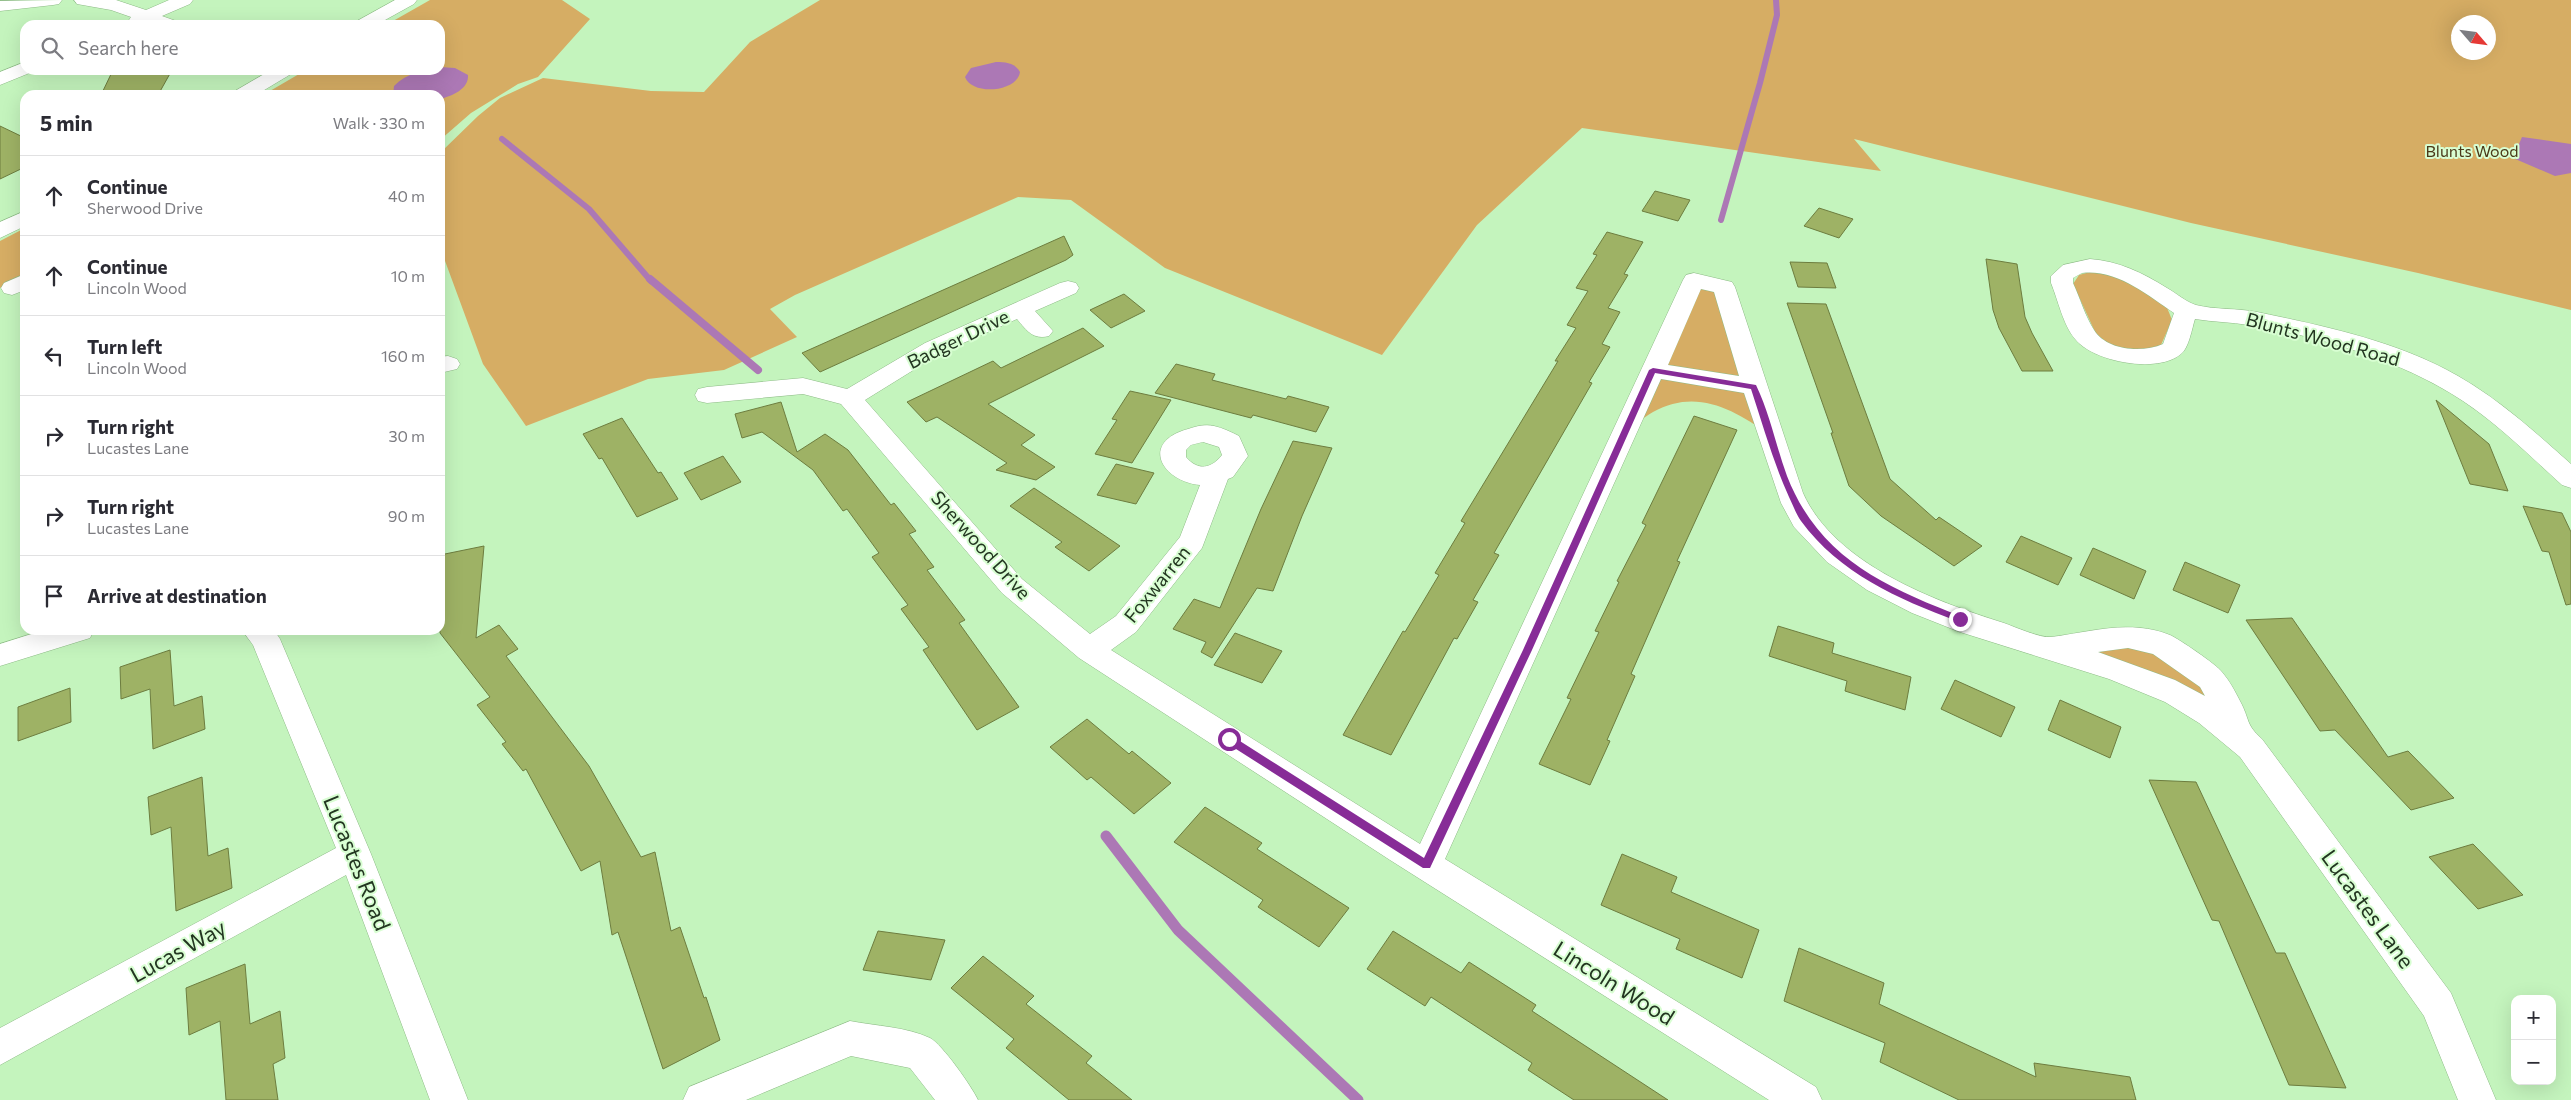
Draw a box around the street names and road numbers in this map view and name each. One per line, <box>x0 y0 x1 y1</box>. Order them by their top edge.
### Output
street label: Badger Drive <box>903 304 1012 373</box>
street label: Blunts Wood Road <box>2244 307 2403 370</box>
street label: Sherwood Drive <box>927 486 1036 604</box>
street label: Foxwarren <box>1119 541 1195 627</box>
street label: Lucastes Road <box>318 791 397 934</box>
street label: Lucastes Lane <box>2316 844 2421 973</box>
street label: Lucas Way <box>125 913 230 988</box>
street label: Lincoln Wood <box>1549 935 1680 1030</box>

